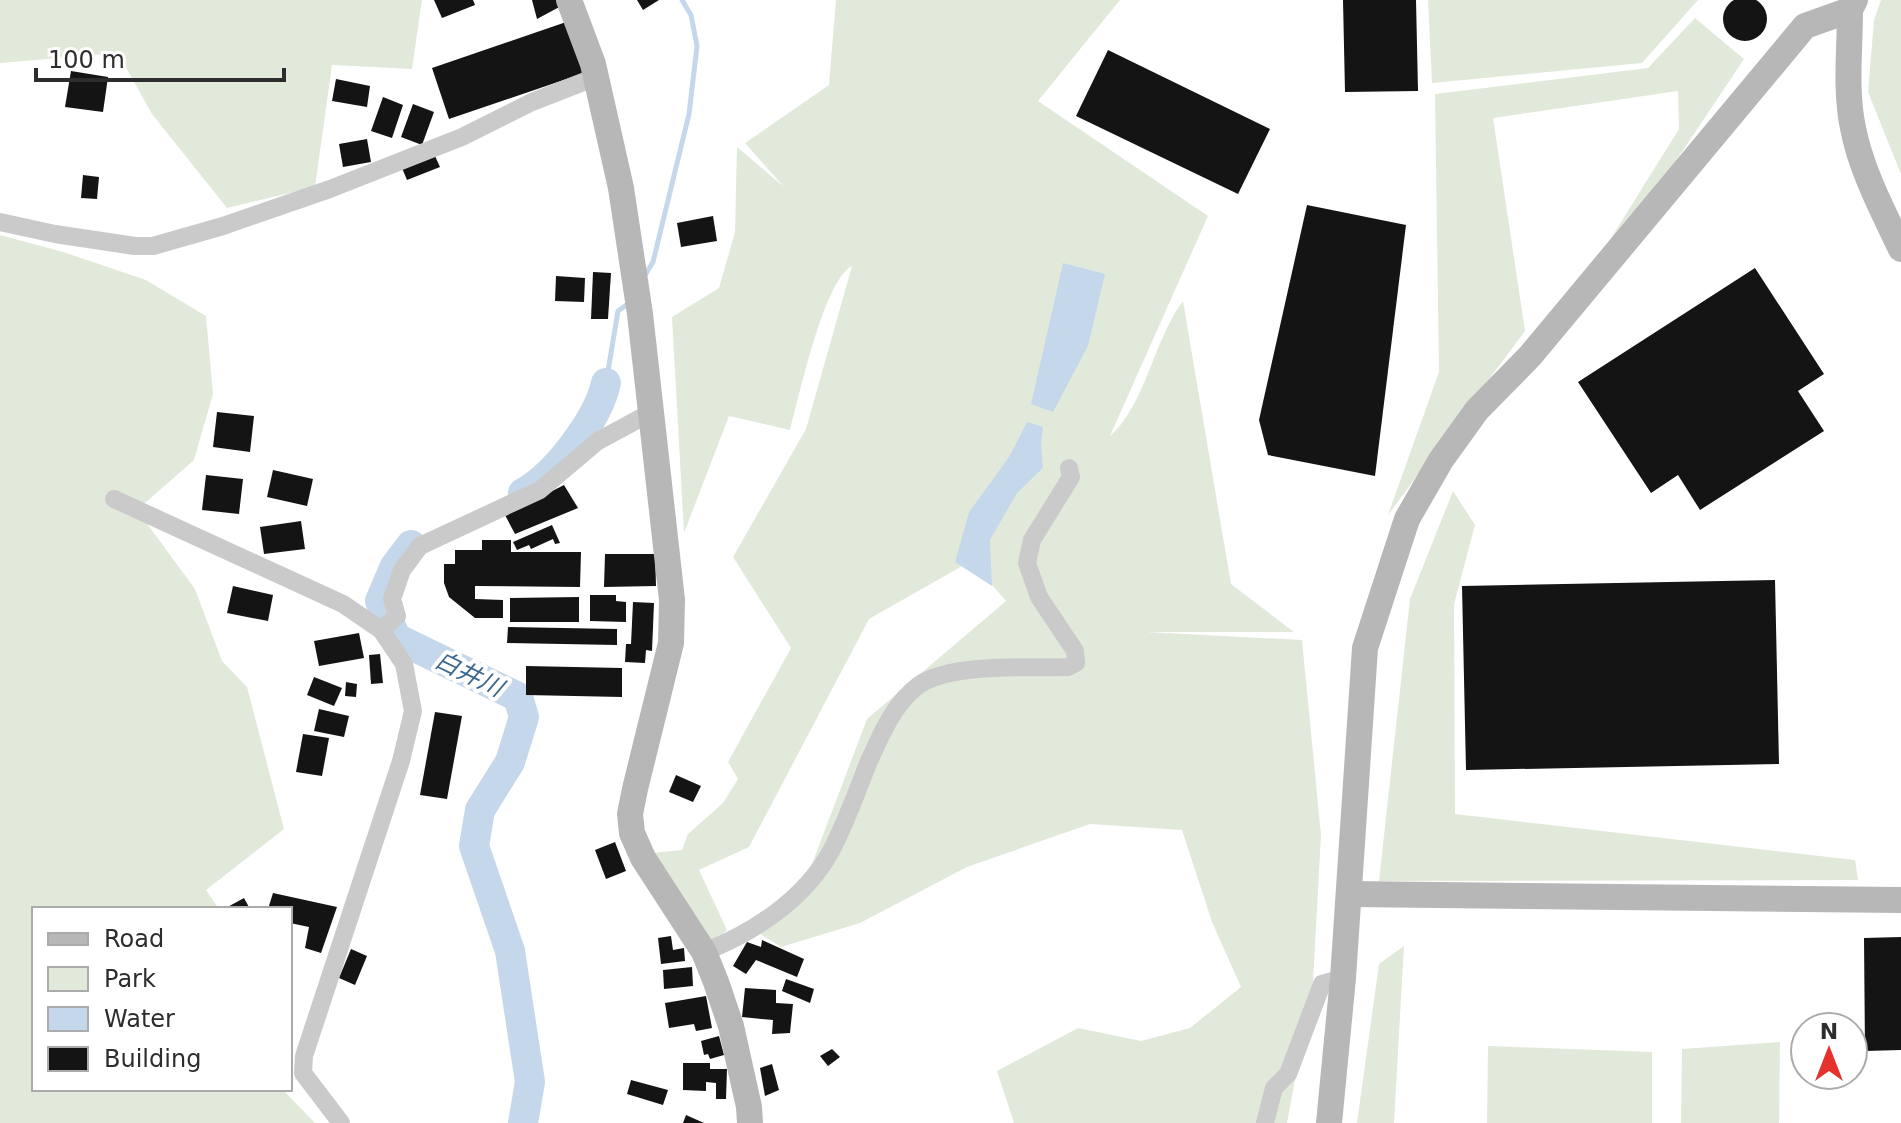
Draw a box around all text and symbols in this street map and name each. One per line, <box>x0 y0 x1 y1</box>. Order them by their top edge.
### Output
scale bar <box>36 32 284 82</box>
text: 100 m <box>48 46 125 74</box>
water label: 白井川 <box>431 646 510 704</box>
legend <box>32 907 292 1091</box>
text: Road <box>104 925 164 953</box>
text: Park <box>104 965 156 993</box>
text: Water <box>104 1005 175 1033</box>
north arrow <box>1789 1011 1869 1091</box>
text: N <box>1820 1019 1838 1044</box>
text: Building <box>104 1045 201 1073</box>

